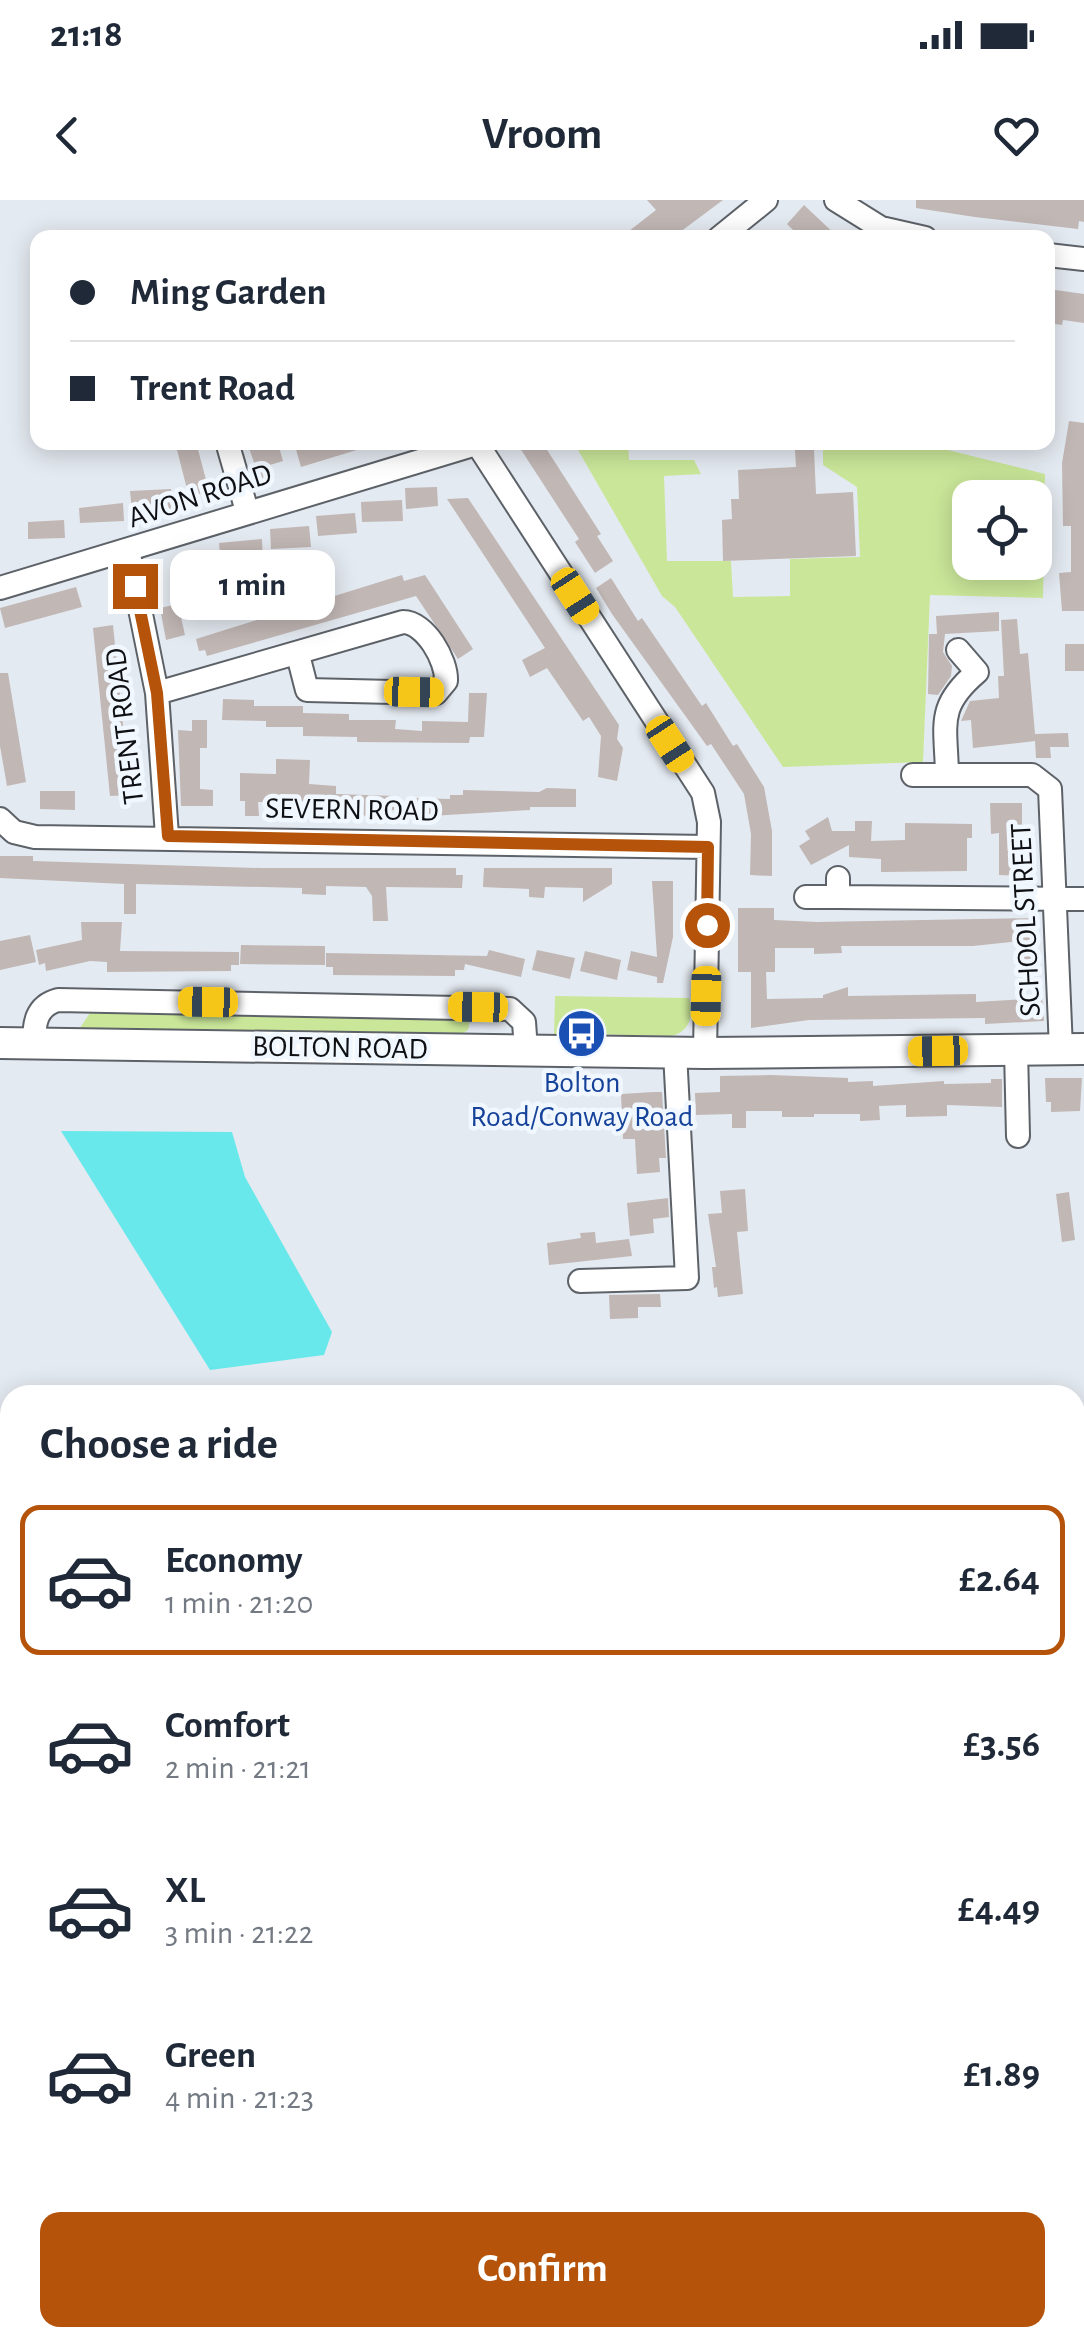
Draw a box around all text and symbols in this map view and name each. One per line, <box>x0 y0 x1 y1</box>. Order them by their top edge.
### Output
text: 21:18 <box>50 16 123 54</box>
icon: back <box>40 108 95 163</box>
icon: heart <box>989 108 1044 163</box>
text: Vroom <box>482 112 602 157</box>
text: Ming Garden <box>130 274 327 312</box>
text: Trent Road <box>130 370 295 408</box>
street label: AVON ROAD <box>124 459 276 533</box>
map controls <box>952 480 1052 580</box>
button: locate <box>952 480 1052 580</box>
callout: 1 min <box>170 551 335 621</box>
car <box>546 563 604 629</box>
route end <box>113 564 158 609</box>
text: 1 min <box>219 569 286 601</box>
street label: TRENT ROAD <box>101 646 149 806</box>
car <box>384 676 444 708</box>
car <box>641 711 699 777</box>
street label: SEVERN ROAD <box>265 793 439 827</box>
street label: SCHOOL STREET <box>1006 822 1046 1018</box>
route start <box>685 903 730 948</box>
car <box>690 966 722 1026</box>
car <box>178 986 238 1018</box>
car <box>448 991 508 1023</box>
bus stop icon: Bolton Road/Conway Road <box>556 1008 608 1060</box>
street label: BOLTON ROAD <box>252 1031 428 1065</box>
car <box>908 1035 968 1067</box>
place label: Bolton Road/Conway Road <box>470 1068 694 1132</box>
text: Choose a ride <box>40 1422 278 1467</box>
icon: car <box>45 1535 135 1625</box>
text: Economy <box>165 1542 303 1580</box>
text: £2.64 <box>959 1561 1040 1599</box>
text: 1 min · 21:20 <box>165 1587 313 1619</box>
icon: car <box>45 1700 135 1790</box>
text: Comfort <box>165 1707 290 1745</box>
text: £3.56 <box>963 1726 1040 1764</box>
text: 2 min · 21:21 <box>165 1752 311 1784</box>
icon: car <box>45 1865 135 1955</box>
text: XL <box>165 1872 205 1910</box>
text: £4.49 <box>958 1891 1040 1929</box>
text: 3 min · 21:22 <box>165 1917 313 1949</box>
icon: car <box>45 2030 135 2120</box>
text: Green <box>165 2037 256 2075</box>
text: £1.89 <box>964 2056 1040 2094</box>
text: 4 min · 21:23 <box>165 2082 314 2114</box>
button: Confirm <box>40 2212 1045 2327</box>

